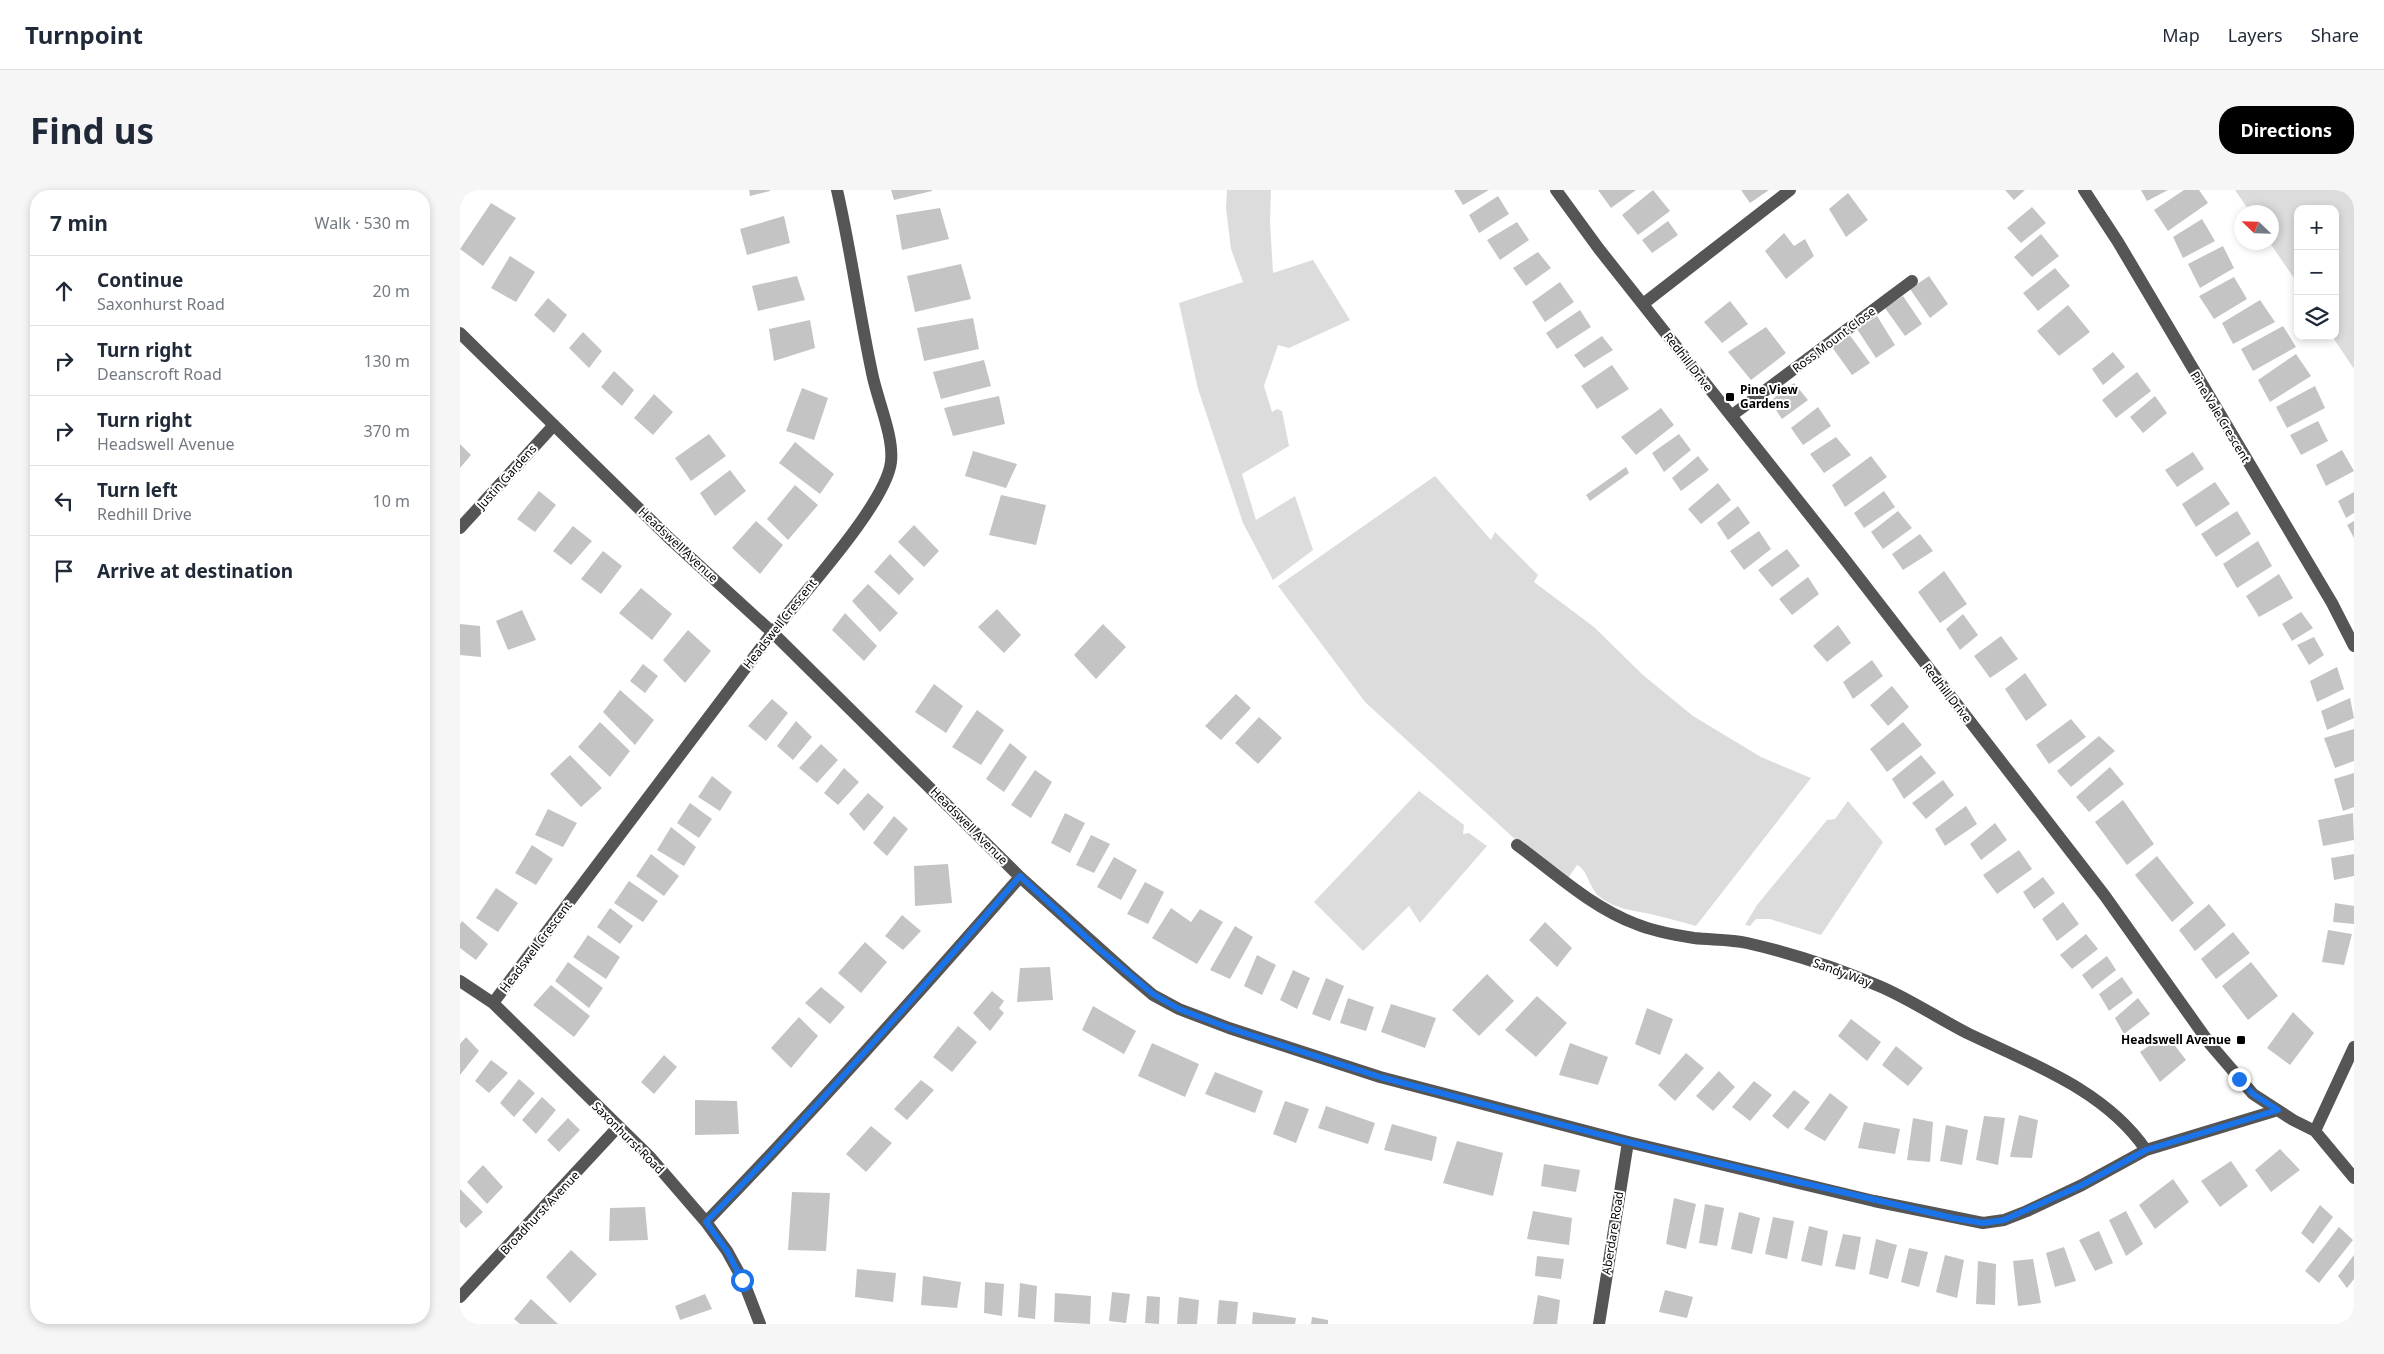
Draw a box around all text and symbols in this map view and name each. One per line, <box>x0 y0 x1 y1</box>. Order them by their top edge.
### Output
text: Turnpoint <box>25 18 143 51</box>
text: Map <box>2162 23 2200 47</box>
text: Layers <box>2228 23 2283 47</box>
text: Share <box>2311 23 2359 47</box>
button: Directions <box>2219 106 2354 154</box>
text: Find us <box>30 107 154 154</box>
north arrow <box>2234 205 2279 250</box>
map controls <box>2294 205 2339 340</box>
button: + <box>2294 205 2339 250</box>
text: 7 min <box>50 209 108 237</box>
text: Walk · 530 m <box>315 212 410 234</box>
button: − <box>2294 250 2339 295</box>
text: Continue <box>97 267 183 293</box>
icon: ahead <box>50 277 78 305</box>
text: 20 m <box>373 280 410 302</box>
text: Saxonhurst Road <box>97 293 225 315</box>
button: layers <box>2294 295 2339 340</box>
street label: Ross Mount Close <box>1789 303 1879 377</box>
street label: Redhill Drive <box>1660 328 1717 395</box>
text: Turn right <box>97 337 192 363</box>
icon: right <box>50 347 78 375</box>
text: 130 m <box>363 350 410 372</box>
text: Deanscroft Road <box>97 363 222 385</box>
street label: Pine Vale Crescent <box>2187 368 2255 466</box>
place label: Pine View Gardens <box>1740 381 1798 412</box>
marker: Pine View Gardens <box>1724 391 1736 403</box>
text: Turn right <box>97 407 192 433</box>
icon: right <box>50 417 78 445</box>
text: 370 m <box>363 420 410 442</box>
text: Headswell Avenue <box>97 433 235 455</box>
street label: Justin Gardens <box>472 440 541 514</box>
text: Turn left <box>97 477 178 503</box>
icon: left <box>50 487 78 515</box>
text: 10 m <box>373 490 410 512</box>
text: Redhill Drive <box>97 503 192 525</box>
street label: Headswell Avenue <box>635 503 722 586</box>
icon: arrive <box>50 557 78 585</box>
text: Arrive at destination <box>97 558 293 584</box>
street label: Headswell Crescent <box>739 575 821 672</box>
street label: Redhill Drive <box>1919 659 1976 726</box>
street label: Headswell Avenue <box>927 783 1012 868</box>
street label: Headswell Crescent <box>496 897 576 996</box>
street label: Sandy Way <box>1811 954 1875 991</box>
place label: Headswell Avenue <box>2121 1031 2231 1048</box>
marker: Headswell Avenue <box>2235 1034 2247 1046</box>
route end <box>2228 1068 2251 1091</box>
street label: Saxonhurst Road <box>588 1098 668 1178</box>
street label: Broadhurst Avenue <box>496 1167 583 1258</box>
street label: Aberdare Road <box>1598 1190 1627 1276</box>
route start <box>731 1269 754 1292</box>

